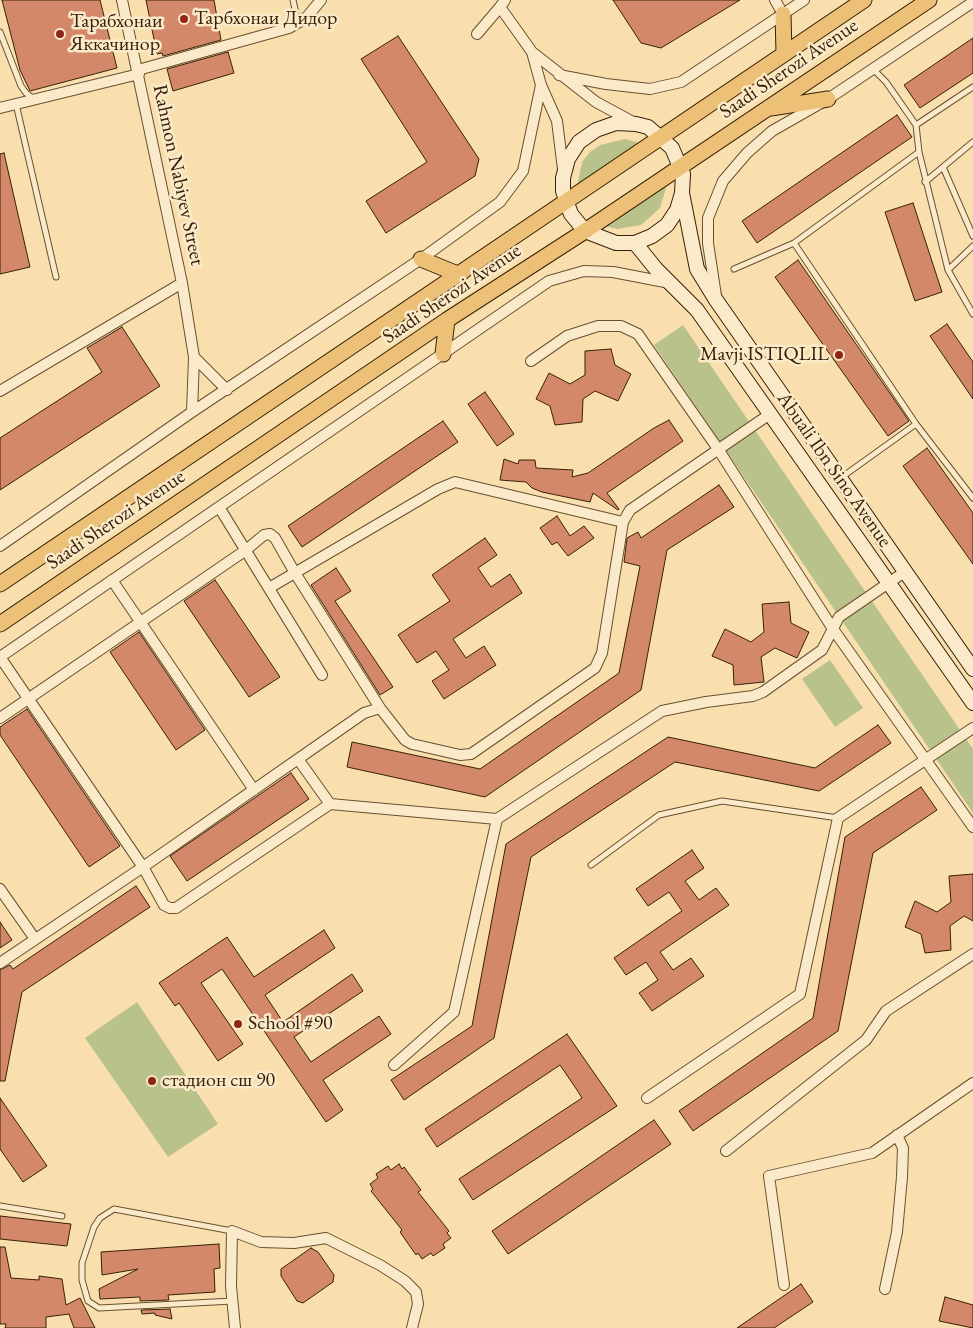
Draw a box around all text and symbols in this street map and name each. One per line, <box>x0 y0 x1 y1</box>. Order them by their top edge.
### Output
place label: Тарбхонаи Дидор <box>194 7 337 31</box>
place label: Тарабхонаи Яккачинор <box>70 10 163 57</box>
marker: Тарбхонаи Дидор <box>178 13 190 25</box>
street label: Saadi Sherozi Avenue <box>715 14 863 124</box>
marker: Тарабхонаи Яккачинор <box>54 28 66 40</box>
street label: Rahmon Nabiyev Street <box>147 82 209 268</box>
street label: Saadi Sherozi Avenue <box>378 239 526 349</box>
place label: Mavji ISTIQLIL <box>700 343 829 367</box>
marker: Mavji ISTIQLIL <box>833 349 845 361</box>
street label: Abuali Ibn Sino Avenue <box>771 388 897 552</box>
street label: Saadi Sherozi Avenue <box>42 465 190 575</box>
place label: School #90 <box>248 1012 333 1036</box>
marker: School #90 <box>232 1018 244 1030</box>
place label: стадион сш 90 <box>162 1069 275 1093</box>
marker: стадион сш 90 <box>146 1075 158 1087</box>

